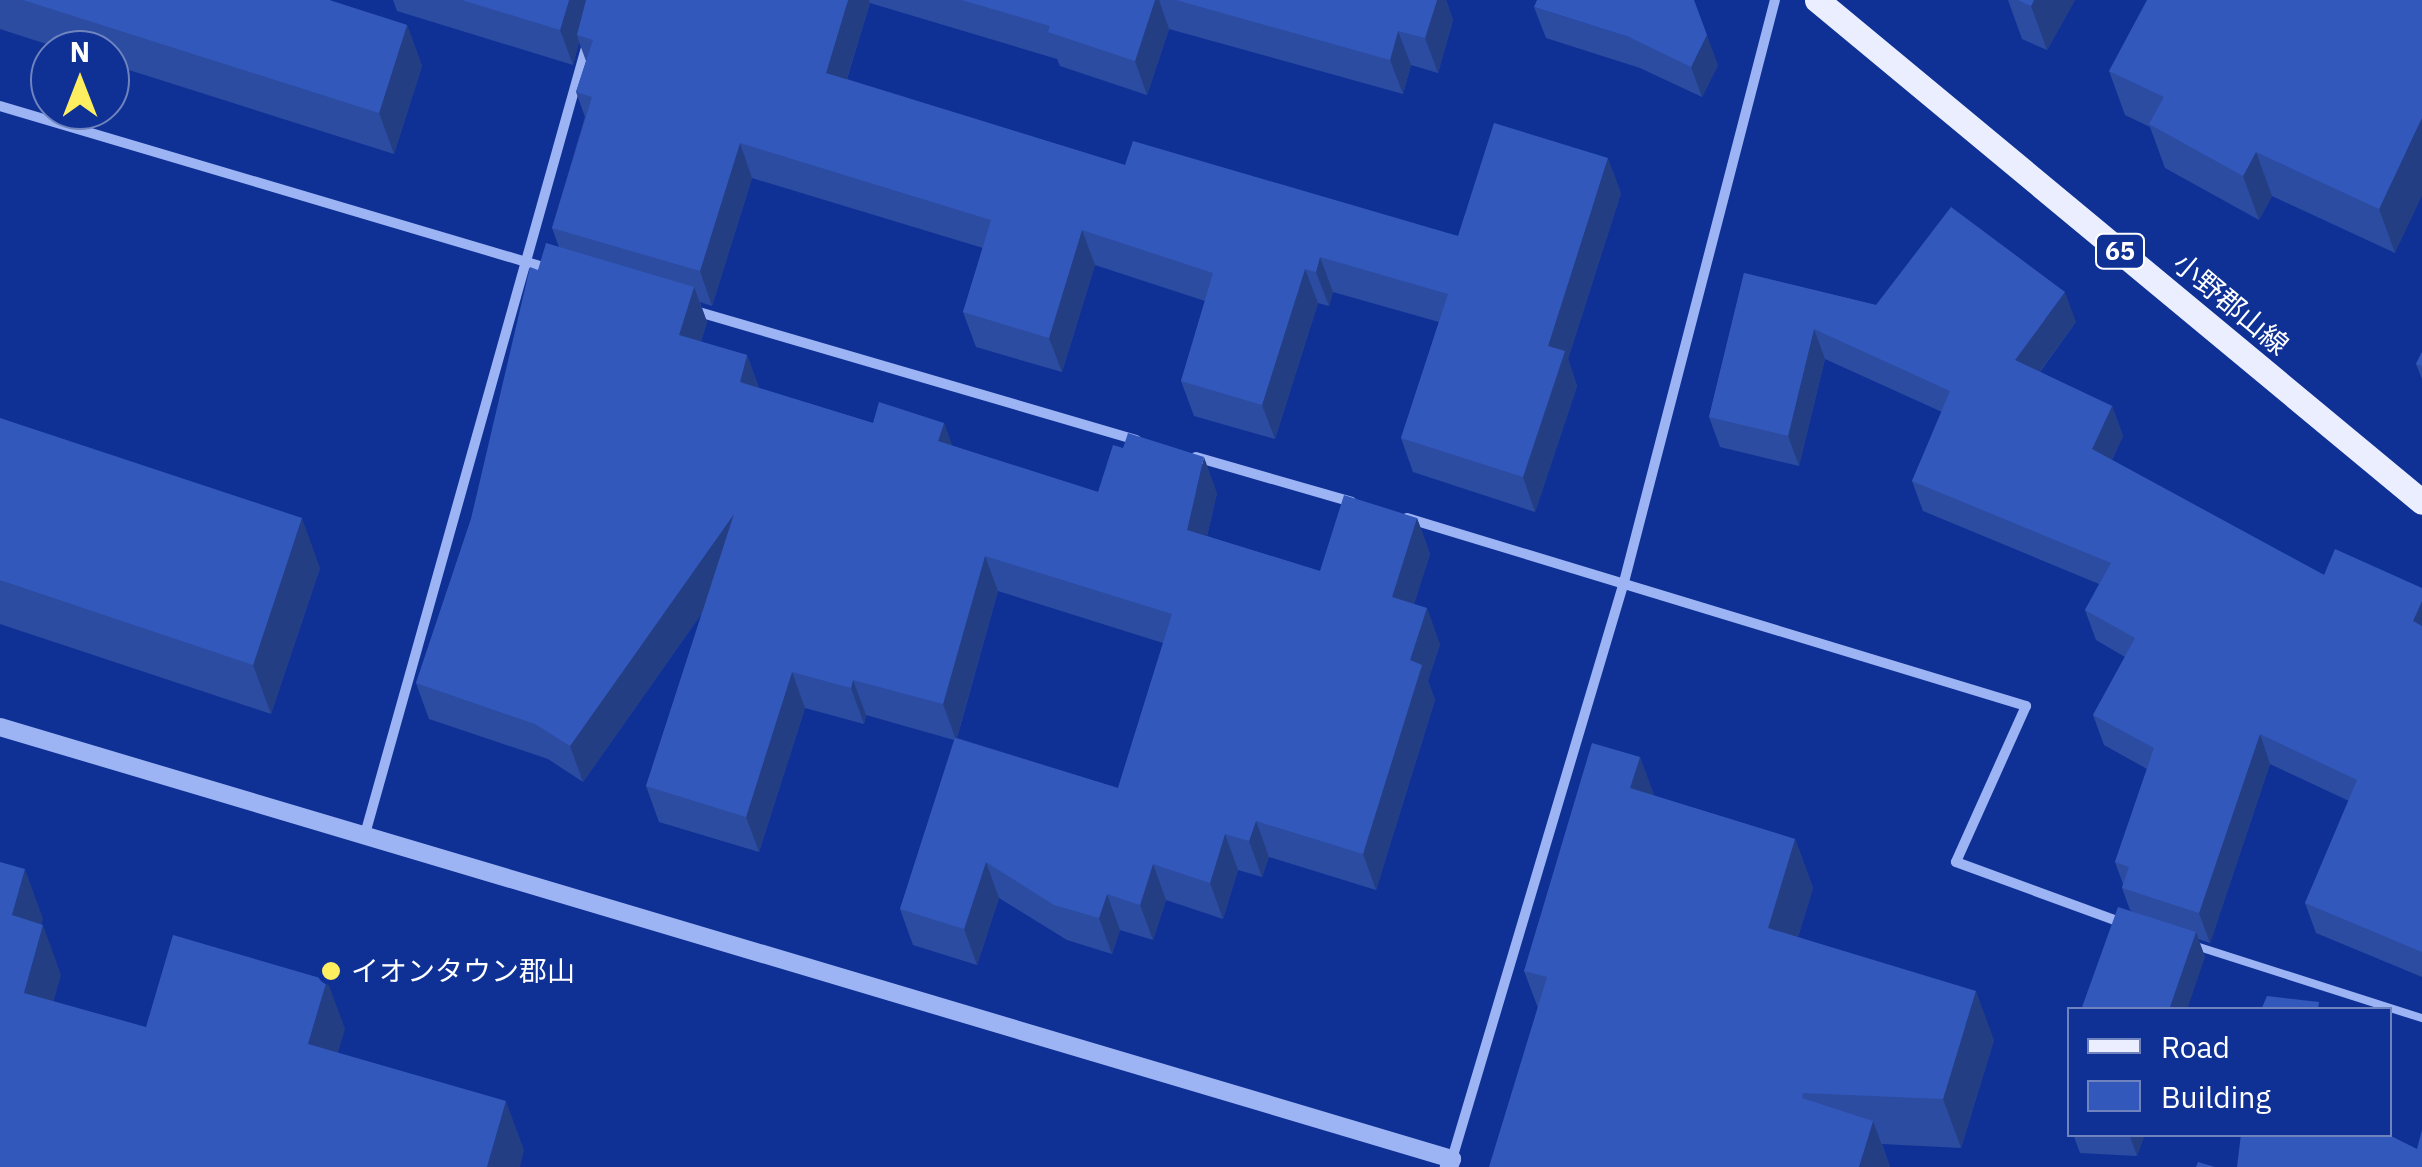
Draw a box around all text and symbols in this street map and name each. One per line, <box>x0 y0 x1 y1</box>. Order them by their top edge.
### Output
north arrow <box>30 30 130 130</box>
text: N <box>70 33 90 70</box>
road number: 65 <box>2095 231 2145 271</box>
street label: 小野郡山線 <box>2167 246 2295 362</box>
place label: イオンタウン郡山 <box>351 954 575 988</box>
marker: イオンタウン郡山 <box>320 960 342 982</box>
legend <box>2067 1007 2392 1137</box>
text: Road <box>2161 1027 2230 1066</box>
text: Building <box>2161 1077 2271 1116</box>

